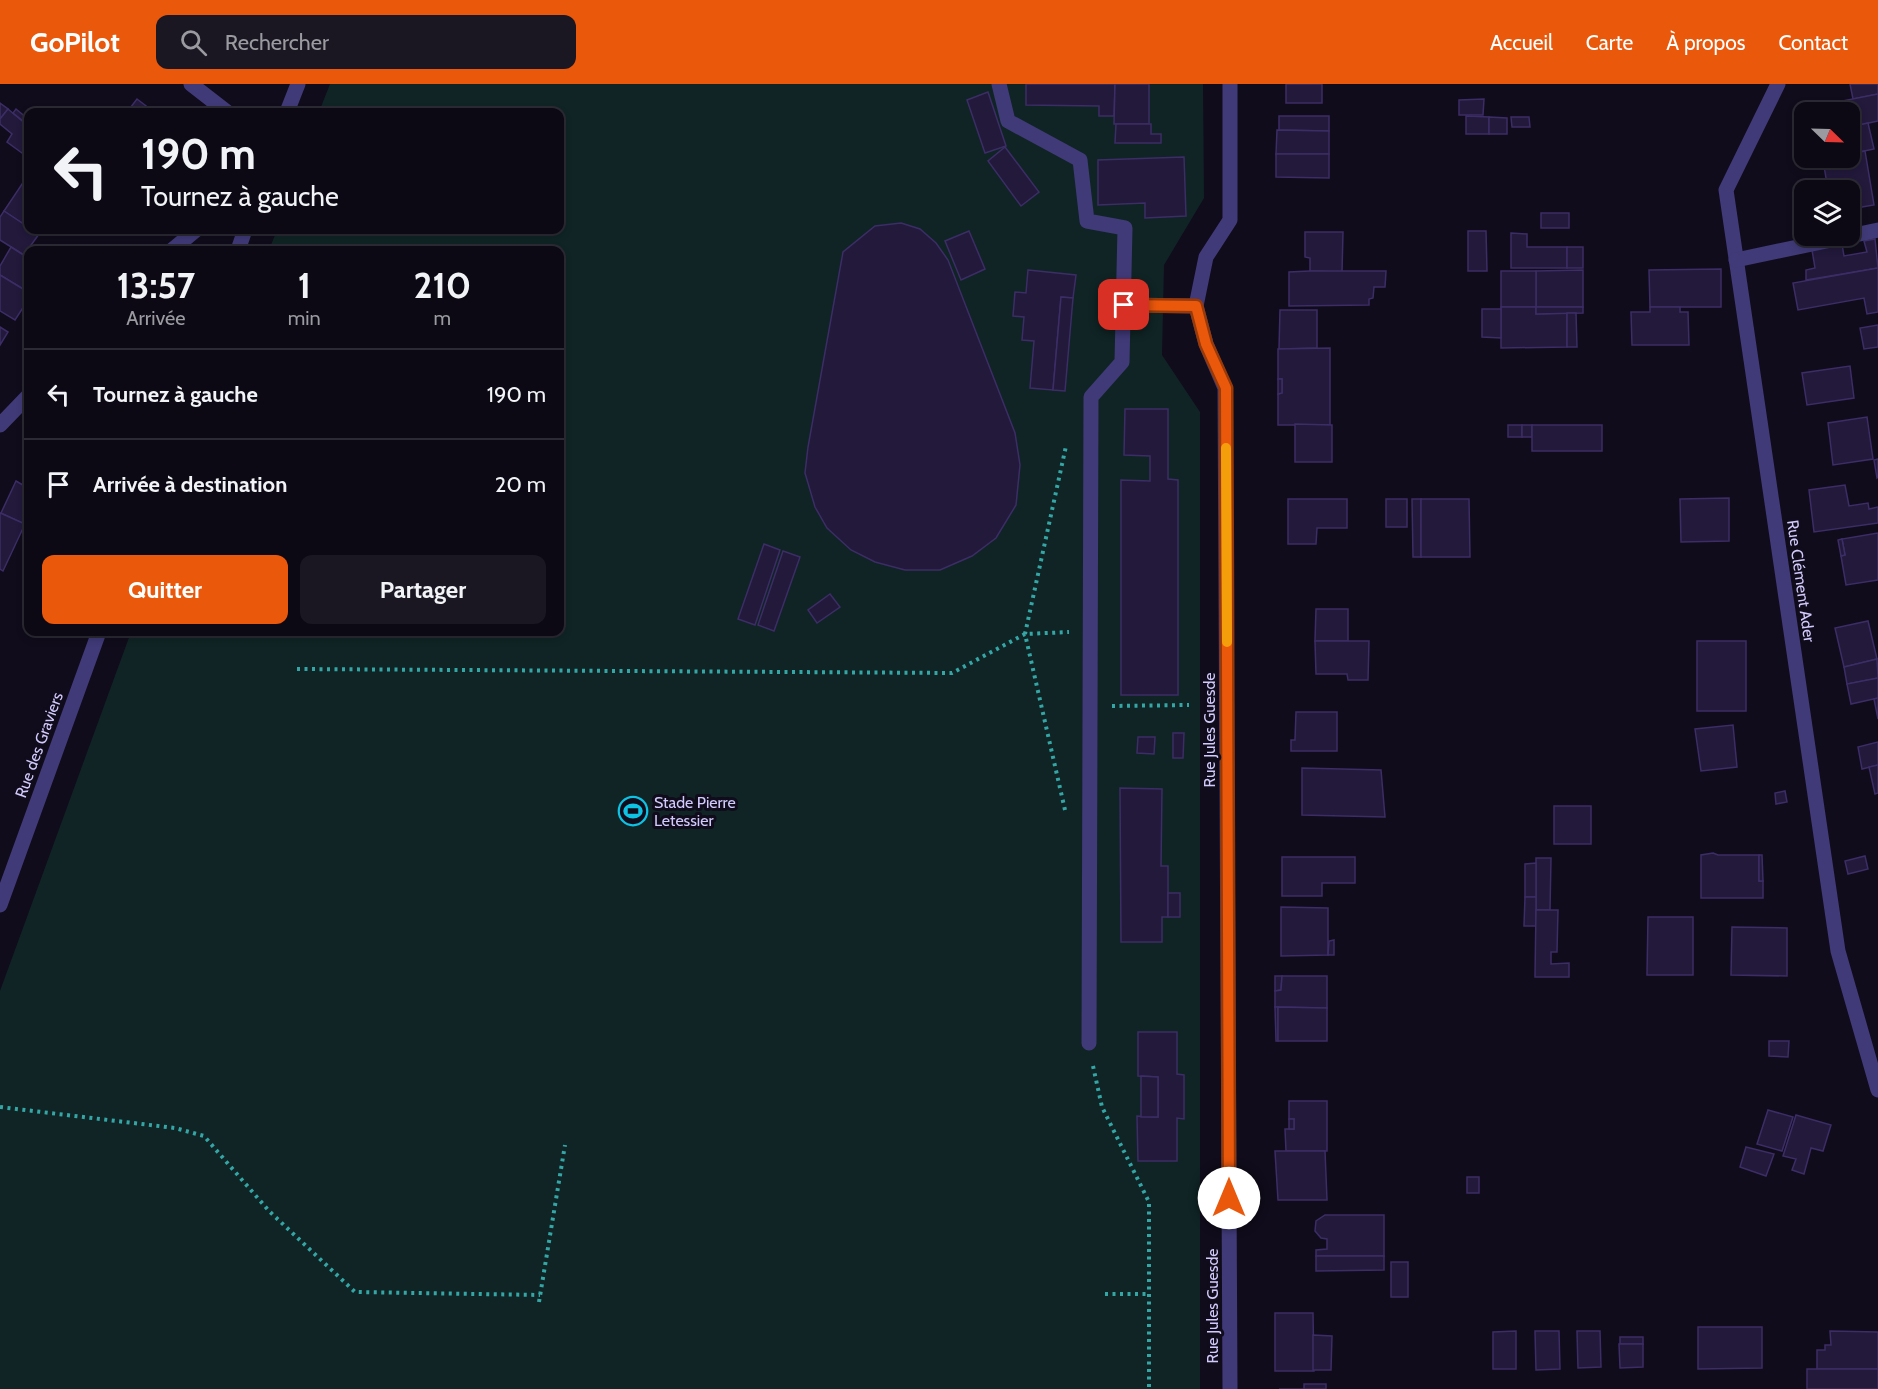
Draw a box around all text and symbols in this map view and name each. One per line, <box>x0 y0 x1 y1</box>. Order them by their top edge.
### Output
search box <box>156 15 576 69</box>
text: GoPilot <box>30 25 120 59</box>
icon: search <box>177 26 210 59</box>
text: Rechercher <box>225 29 329 56</box>
text: Accueil <box>1490 30 1553 55</box>
text: Carte <box>1586 30 1633 55</box>
text: À propos <box>1666 30 1745 55</box>
text: Contact <box>1778 30 1848 55</box>
north arrow <box>1794 102 1860 168</box>
map controls <box>1794 102 1860 246</box>
text: 190 m <box>141 128 256 180</box>
icon: left <box>42 132 120 210</box>
text: Tournez à gauche <box>141 180 339 213</box>
button: layers <box>1794 180 1860 246</box>
text: 13:57 <box>117 263 195 307</box>
text: 1 <box>298 263 311 307</box>
text: 210 <box>414 263 471 307</box>
pin <box>1098 279 1149 330</box>
icon: arrive <box>1107 288 1140 321</box>
text: Arrivée <box>126 306 186 330</box>
text: min <box>288 306 321 330</box>
text: m <box>434 306 451 330</box>
icon: left <box>42 378 75 411</box>
text: Tournez à gauche <box>93 381 258 408</box>
text: 190 m <box>487 381 546 408</box>
icon: arrive <box>42 468 75 501</box>
text: Arrivée à destination <box>93 471 287 498</box>
text: 20 m <box>495 471 546 498</box>
street label: Rue Clément Ader <box>1783 519 1819 644</box>
button: Quitter <box>42 555 288 624</box>
button: Partager <box>300 555 546 624</box>
street label: Rue Jules Guesde <box>1200 673 1219 787</box>
street label: Rue des Graviers <box>11 689 67 800</box>
place label: Stade Pierre Letessier <box>654 793 736 830</box>
sports icon: Stade Pierre Letessier <box>617 795 649 827</box>
position arrow <box>1197 1166 1261 1230</box>
street label: Rue Jules Guesde <box>1203 1249 1222 1363</box>

